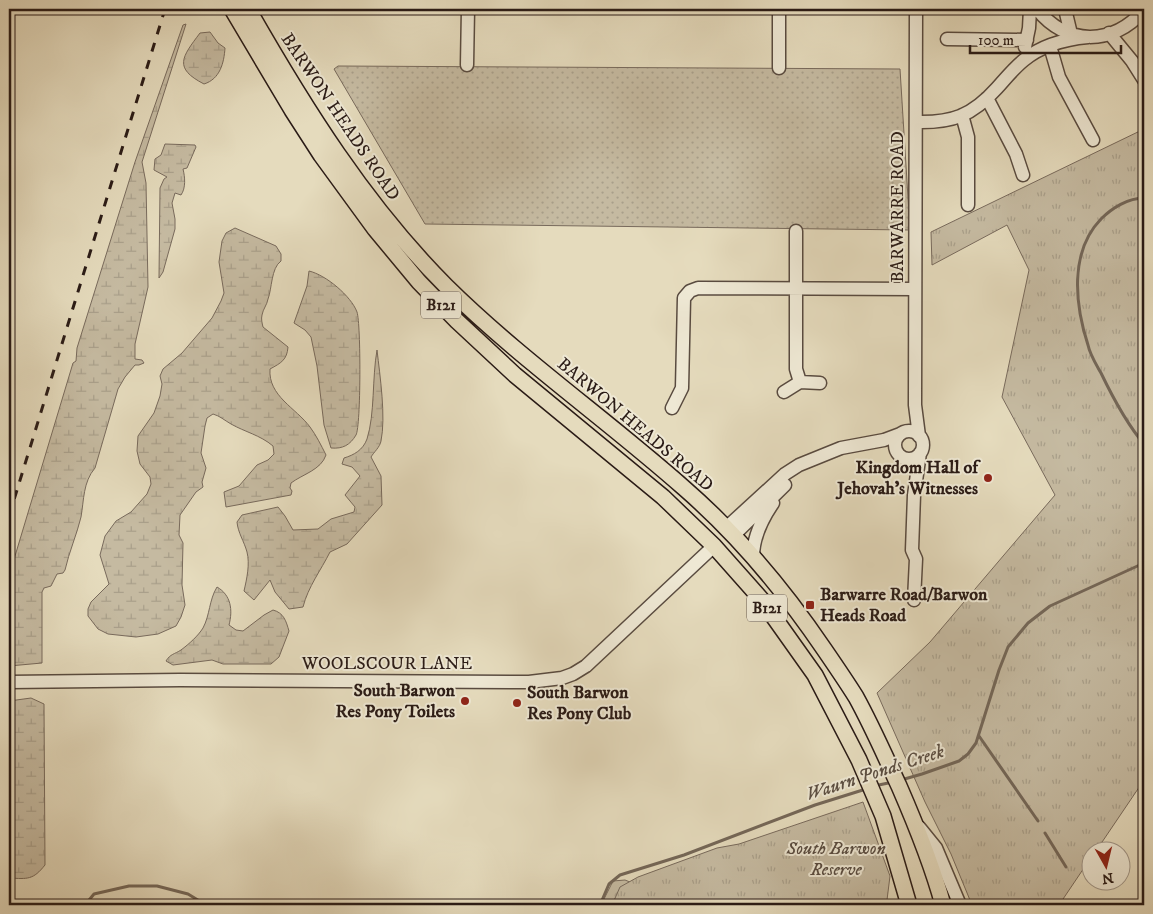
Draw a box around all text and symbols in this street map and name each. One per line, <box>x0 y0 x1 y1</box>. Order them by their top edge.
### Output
scale bar <box>970 22 1122 54</box>
street label: BARWON HEADS ROAD <box>276 29 404 205</box>
text: 100 m <box>978 31 1014 50</box>
street label: BARWARRE ROAD <box>887 131 909 283</box>
road number: B121 <box>421 292 461 318</box>
street label: BARWON HEADS ROAD <box>552 353 718 497</box>
place label: Kingdom Hall of Jehovah's Witnesses <box>835 457 981 500</box>
marker: Kingdom Hall of Jehovah's Witnesses <box>982 472 994 484</box>
place label: Barwarre Road/Barwon Heads Road <box>820 584 988 627</box>
road number: B121 <box>747 594 787 622</box>
marker: Barwarre Road/Barwon Heads Road <box>804 599 816 611</box>
street label: WOOLSCOUR LANE <box>301 653 473 675</box>
place label: South Barwon Res Pony Toilets <box>336 680 456 723</box>
place label: South Barwon Res Pony Club <box>527 682 632 725</box>
marker: South Barwon Res Pony Toilets <box>459 695 471 707</box>
marker: South Barwon Res Pony Club <box>511 697 523 709</box>
water label: Waurn Ponds Creek <box>803 740 947 806</box>
park label: South Barwon Reserve <box>785 838 886 881</box>
north arrow <box>1080 842 1130 892</box>
text: N <box>1100 868 1115 888</box>

